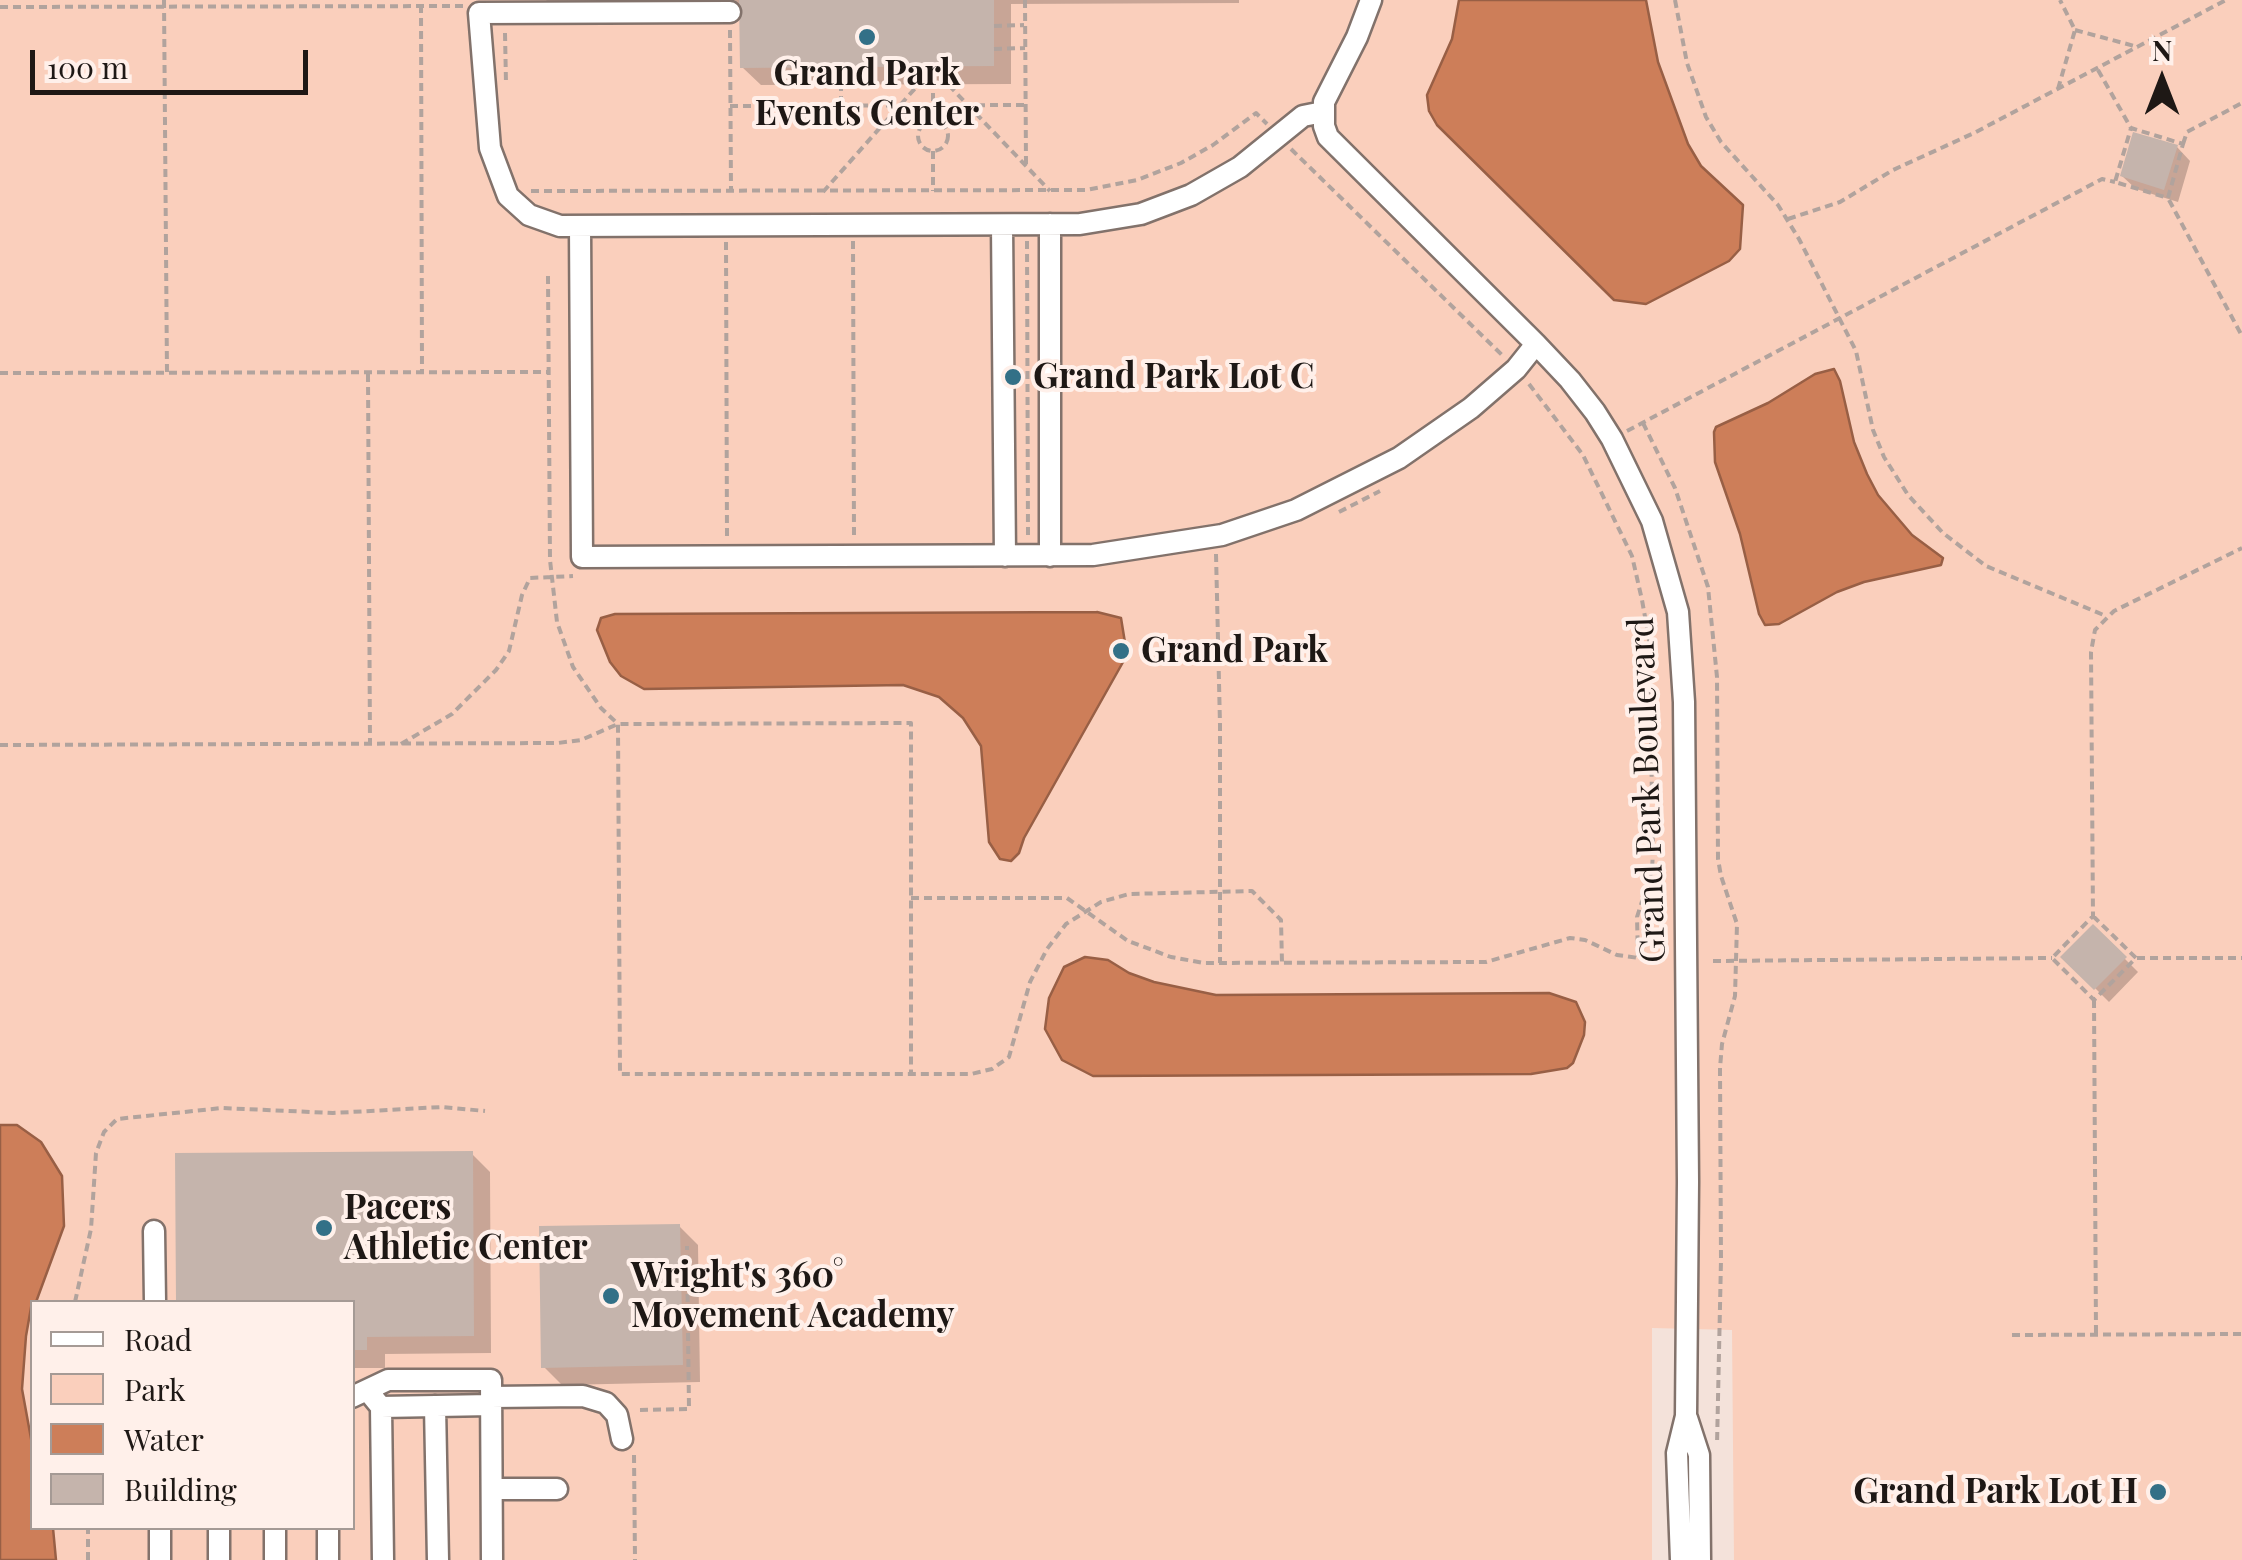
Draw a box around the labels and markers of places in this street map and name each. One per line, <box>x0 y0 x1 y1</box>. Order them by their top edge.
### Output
marker: Grand Park Events Center <box>856 26 878 48</box>
place label: Grand Park Events Center <box>755 53 979 135</box>
place label: Grand Park Lot C <box>1033 356 1314 398</box>
marker: Grand Park Lot C <box>1002 366 1024 388</box>
place label: Grand Park <box>1141 630 1328 672</box>
marker: Grand Park <box>1110 640 1132 662</box>
place label: Pacers Athletic Center <box>344 1187 588 1269</box>
marker: Pacers Athletic Center <box>313 1217 335 1239</box>
place label: Wright's 360° Movement Academy <box>631 1255 955 1337</box>
marker: Wright's 360° Movement Academy <box>600 1285 622 1307</box>
place label: Grand Park Lot H <box>1853 1471 2138 1513</box>
marker: Grand Park Lot H <box>2147 1481 2169 1503</box>

